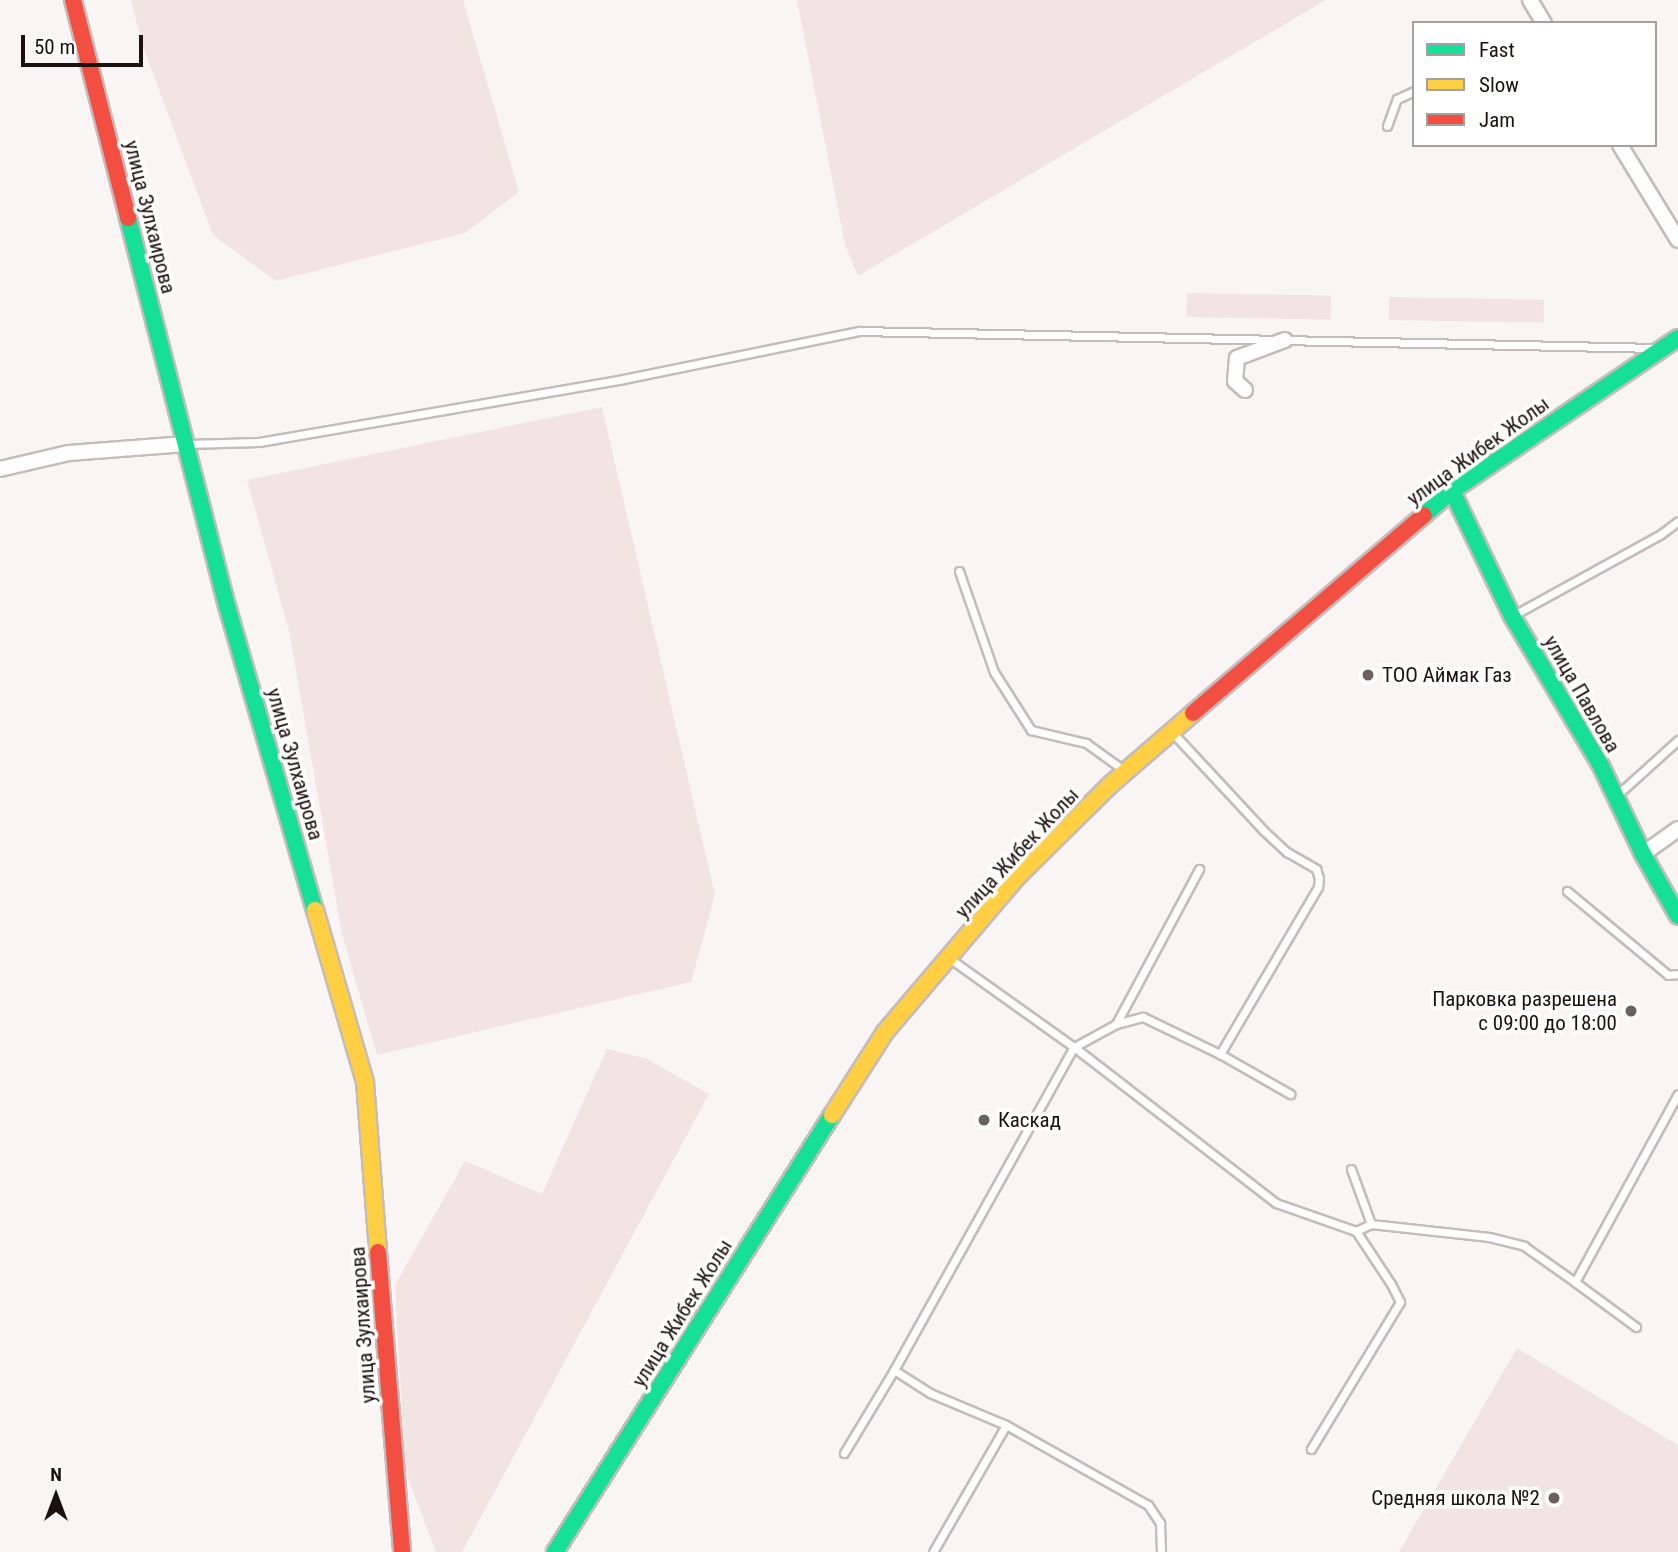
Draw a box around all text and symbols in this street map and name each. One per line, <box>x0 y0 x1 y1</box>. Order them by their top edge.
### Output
scale bar <box>24 21 147 65</box>
legend <box>1412 21 1657 147</box>
text: 50 m <box>34 35 75 59</box>
text: Fast <box>1479 38 1515 62</box>
text: Slow <box>1479 73 1519 97</box>
text: Jam <box>1479 108 1515 132</box>
street label: улица Зулхаирова <box>119 138 181 296</box>
street label: улица Жибек Жолы <box>1402 391 1554 511</box>
street label: улица Павлова <box>1538 631 1626 757</box>
place label: ТОО Аймак Газ <box>1382 662 1512 688</box>
marker: ТОО Аймак Газ <box>1360 667 1376 683</box>
street label: улица Зулхаирова <box>261 685 329 843</box>
street label: улица Жибек Жолы <box>950 782 1084 924</box>
place label: Парковка разрешена с 09:00 до 18:00 <box>1432 986 1617 1036</box>
marker: Парковка разрешена с 09:00 до 18:00 <box>1623 1003 1639 1019</box>
place label: Каскад <box>998 1107 1061 1133</box>
marker: Каскад <box>976 1112 992 1128</box>
street label: улица Жибек Жолы <box>626 1234 738 1392</box>
street label: улица Зулхаирова <box>345 1246 381 1404</box>
north arrow <box>21 1461 91 1531</box>
text: N <box>50 1463 62 1486</box>
place label: Средняя школа №2 <box>1371 1485 1540 1511</box>
marker: Средняя школа №2 <box>1546 1490 1562 1506</box>

